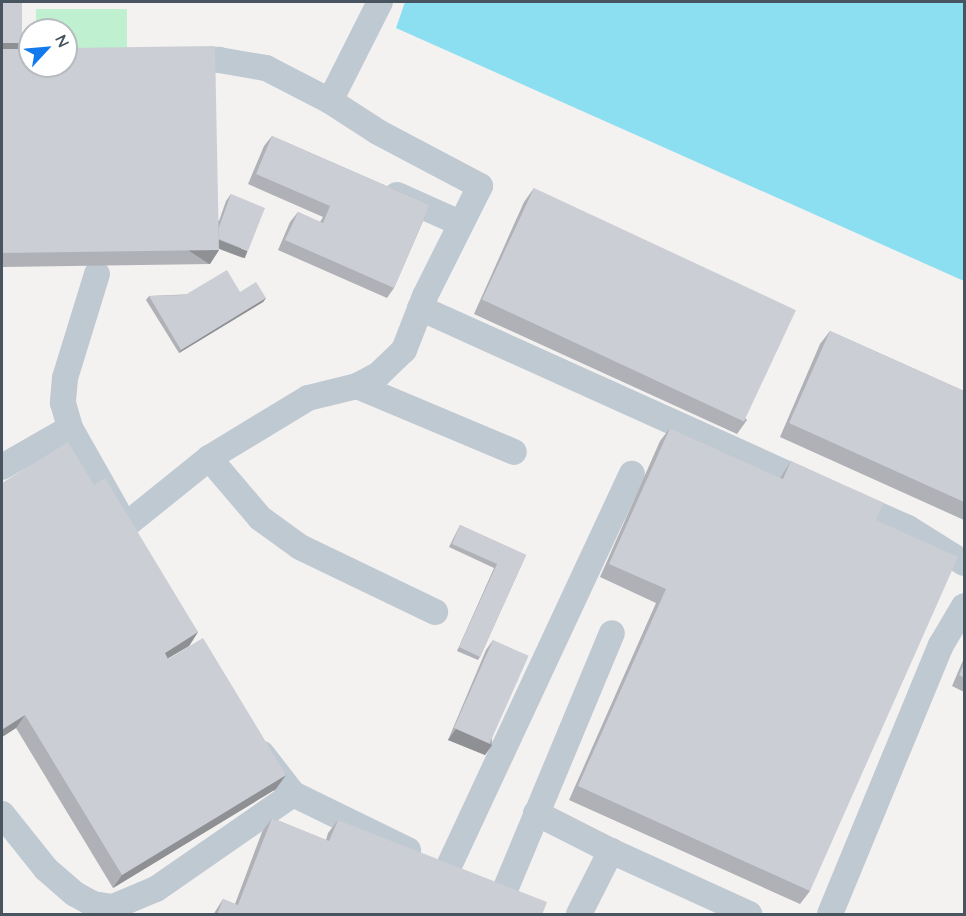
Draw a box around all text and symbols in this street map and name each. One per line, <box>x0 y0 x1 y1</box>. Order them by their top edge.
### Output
north arrow <box>18 18 78 78</box>
text: N <box>51 31 74 51</box>

